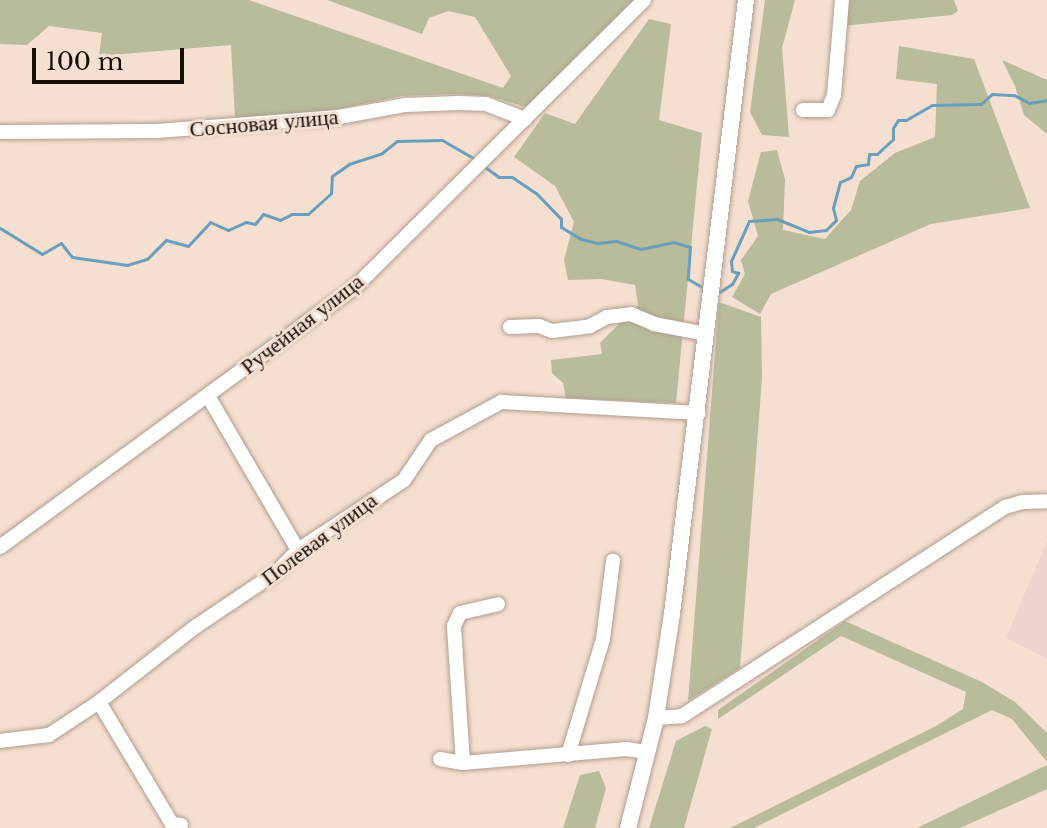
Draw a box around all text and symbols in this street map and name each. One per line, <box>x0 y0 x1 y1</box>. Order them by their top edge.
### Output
scale bar <box>36 32 188 82</box>
text: 100 m <box>46 47 124 76</box>
street label: Сосновая улица <box>188 103 340 143</box>
street label: Ручейная улица <box>236 268 368 380</box>
street label: Полевая улица <box>256 487 382 591</box>

